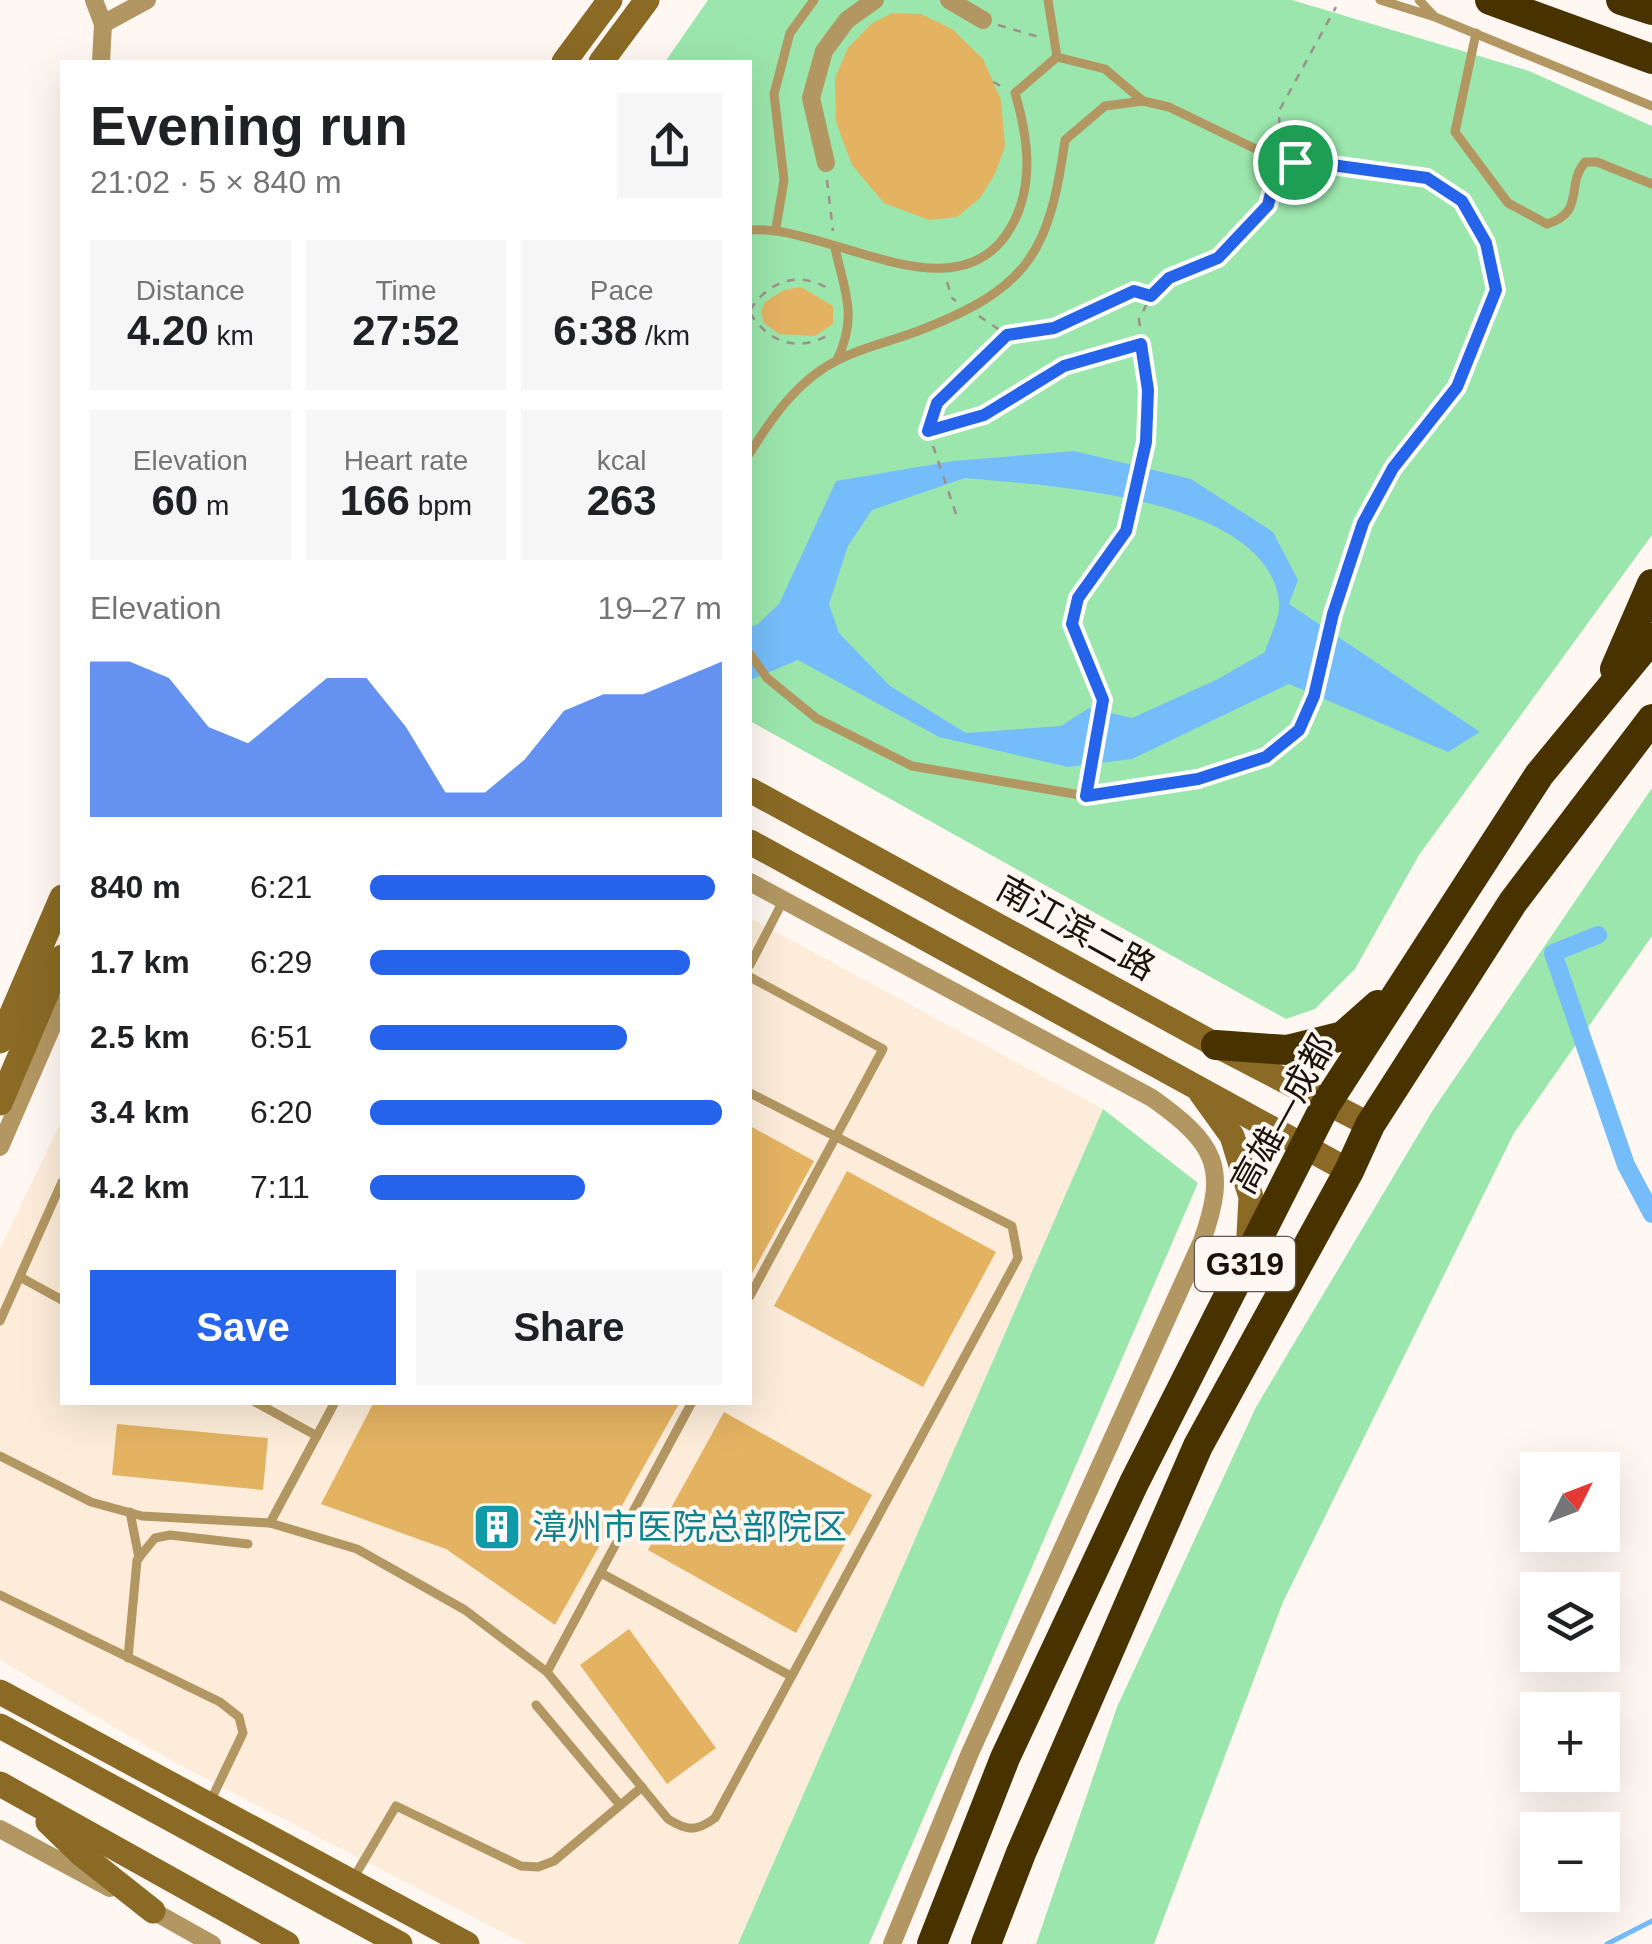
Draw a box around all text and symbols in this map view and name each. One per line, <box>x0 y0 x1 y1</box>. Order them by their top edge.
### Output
button: share <box>617 93 722 198</box>
text: Evening run <box>90 95 408 157</box>
pin <box>1253 120 1338 205</box>
icon: arrive <box>1268 135 1323 190</box>
text: 21:02 · 5 × 840 m <box>90 164 342 200</box>
text: Distance <box>136 275 245 306</box>
text: Time <box>375 275 437 306</box>
text: Pace <box>590 275 654 306</box>
text: 4.20 <box>127 307 209 354</box>
text: 27:52 <box>352 307 460 354</box>
text: 6:38 <box>553 307 637 354</box>
text: km <box>209 320 254 351</box>
text: /km <box>637 320 690 351</box>
text: Elevation <box>133 445 248 476</box>
text: Heart rate <box>344 445 468 476</box>
text: kcal <box>597 445 647 476</box>
text: 60 <box>151 477 198 524</box>
text: 166 <box>340 477 410 524</box>
text: 263 <box>587 477 657 524</box>
text: m <box>198 490 229 521</box>
text: bpm <box>410 490 472 521</box>
text: Elevation <box>90 590 222 626</box>
text: 19–27 m <box>597 590 722 626</box>
street label: 南江滨二路 <box>990 868 1162 987</box>
text: 840 m <box>90 869 181 905</box>
text: 6:21 <box>250 869 312 905</box>
text: 1.7 km <box>90 944 190 980</box>
text: 6:29 <box>250 944 312 980</box>
text: 2.5 km <box>90 1019 190 1055</box>
text: 6:51 <box>250 1019 312 1055</box>
street label: 高雄—成都 <box>1223 1028 1342 1200</box>
text: 3.4 km <box>90 1094 190 1130</box>
text: 6:20 <box>250 1094 312 1130</box>
text: 4.2 km <box>90 1169 190 1205</box>
text: 7:11 <box>250 1169 310 1205</box>
road number: G319 <box>1195 1237 1295 1291</box>
button: Save <box>90 1270 396 1385</box>
button: Share <box>416 1270 722 1385</box>
north arrow <box>1520 1452 1620 1552</box>
map controls <box>1520 1452 1620 1912</box>
building icon: 漳州市医院总部院区 <box>471 1501 523 1553</box>
place label: 漳州市医院总部院区 <box>532 1507 847 1546</box>
button: layers <box>1520 1572 1620 1672</box>
button: + <box>1520 1692 1620 1792</box>
button: − <box>1520 1812 1620 1912</box>

